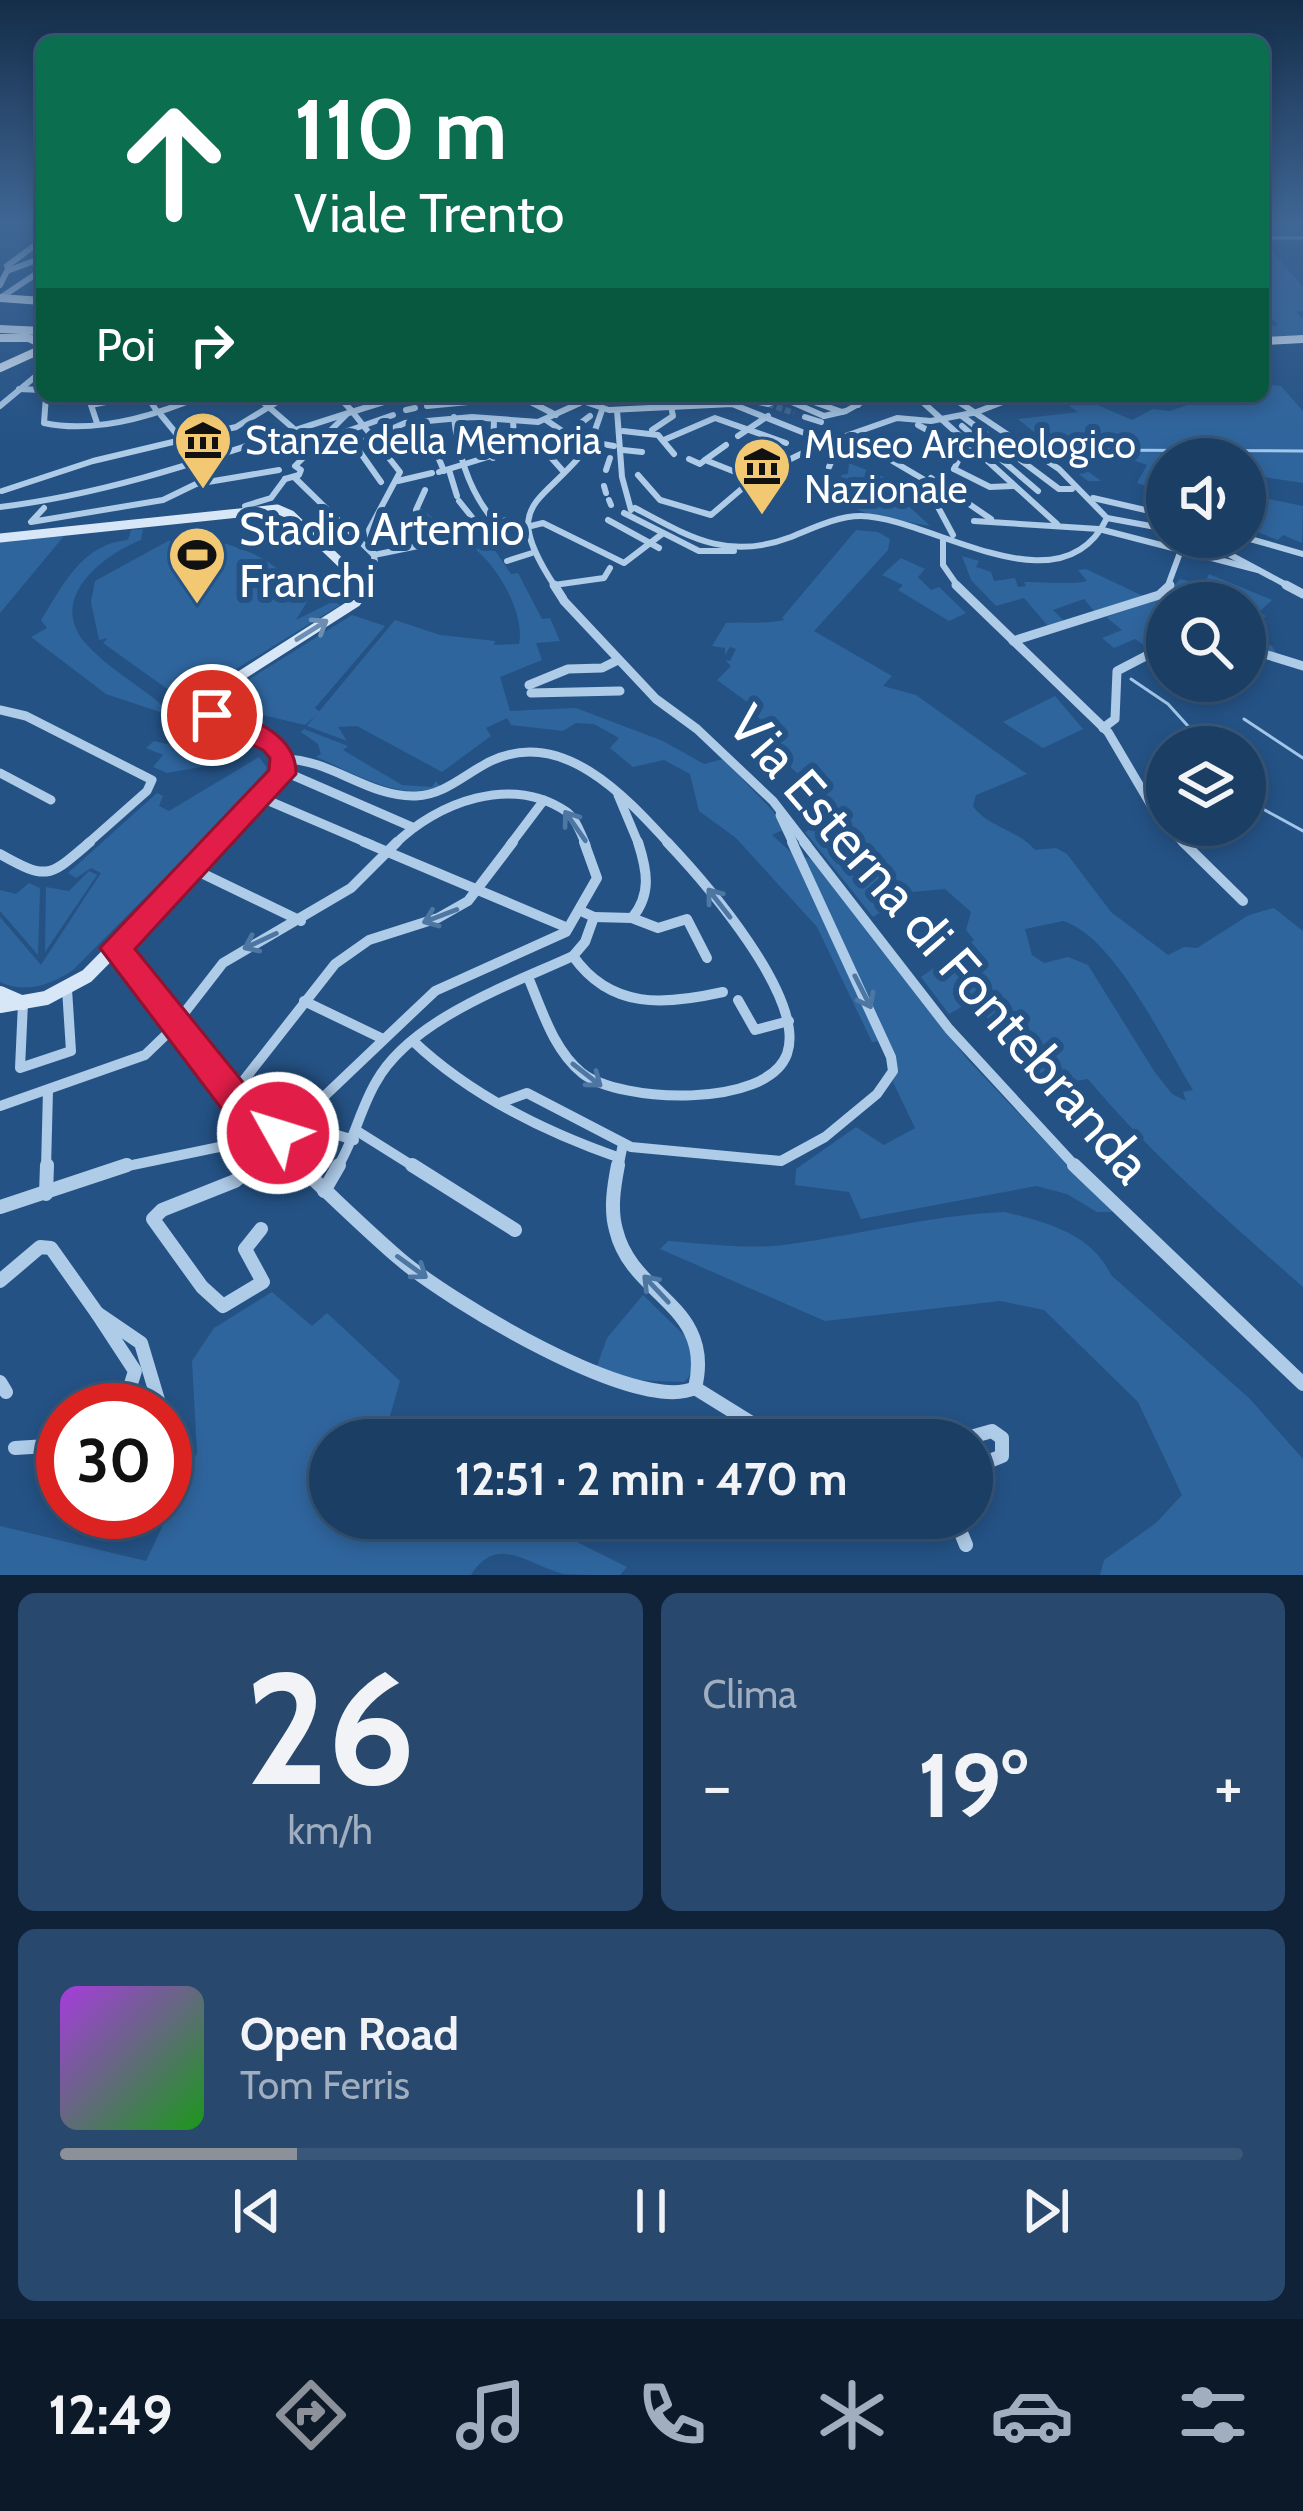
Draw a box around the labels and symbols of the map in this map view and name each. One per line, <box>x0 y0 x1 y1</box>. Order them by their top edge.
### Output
museum icon: Stanze della Memoria <box>172 409 234 491</box>
place label: Stanze della Memoria <box>245 416 601 464</box>
place label: Museo Archeologico Nazionale <box>804 420 1136 513</box>
museum icon: Museo Archeologico Nazionale <box>731 435 793 517</box>
place label: Stadio Artemio Franchi <box>239 502 524 608</box>
sports icon: Stadio Artemio Franchi <box>166 524 228 606</box>
one-way arrow <box>294 618 328 643</box>
pin <box>161 664 263 766</box>
street label: Via Esterna di Fontebranda <box>715 692 1165 1196</box>
one-way arrow <box>563 810 588 842</box>
one-way arrow <box>706 888 733 920</box>
one-way arrow <box>422 906 459 928</box>
one-way arrow <box>243 931 279 953</box>
one-way arrow <box>853 974 876 1009</box>
one-way arrow <box>571 1061 603 1087</box>
position arrow <box>215 1070 341 1196</box>
one-way arrow <box>395 1254 428 1280</box>
one-way arrow <box>642 1275 671 1305</box>
speed limit sign: 30 <box>36 1383 192 1539</box>

